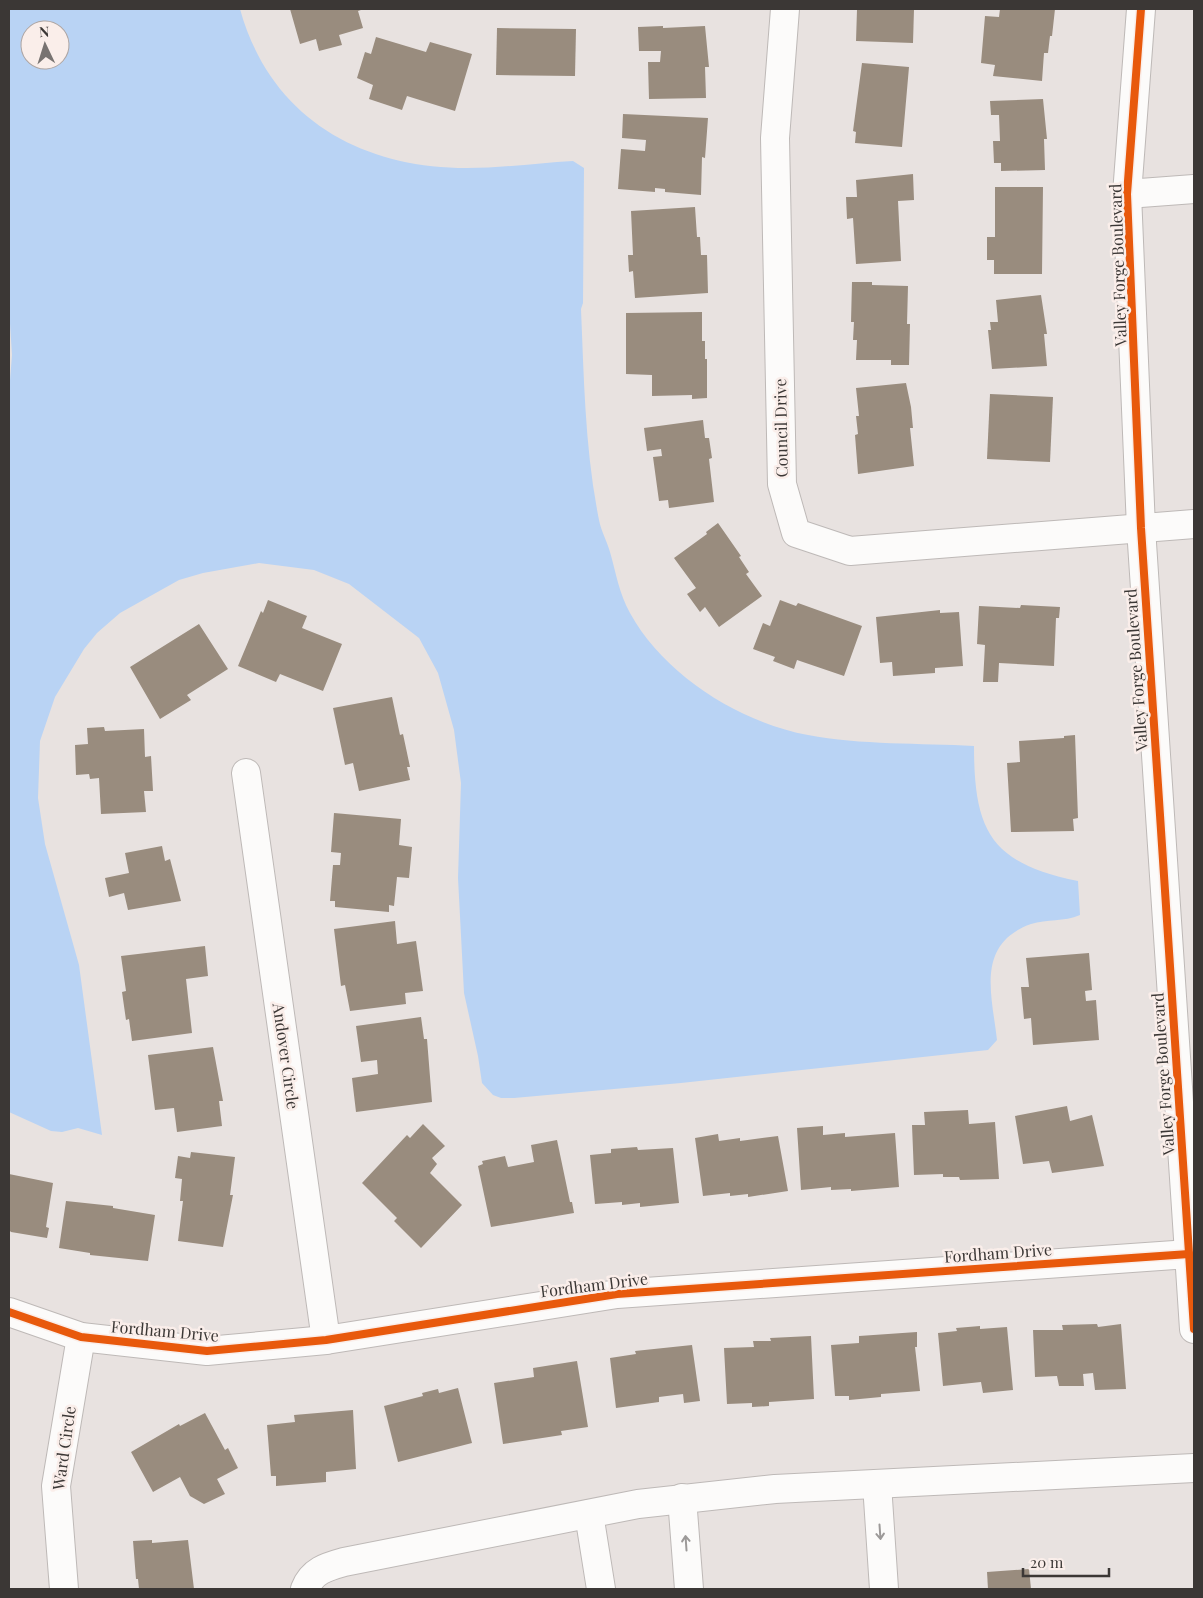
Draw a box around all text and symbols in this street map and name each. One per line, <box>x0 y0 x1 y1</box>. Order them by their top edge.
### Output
north arrow <box>20 20 70 70</box>
text: N <box>38 22 50 41</box>
street label: Valley Forge Boulevard <box>1104 183 1131 348</box>
street label: Council Drive <box>769 378 792 478</box>
street label: Valley Forge Boulevard <box>1119 588 1152 753</box>
street label: Valley Forge Boulevard <box>1146 992 1179 1157</box>
street label: Andover Circle <box>269 1001 304 1110</box>
street label: Fordham Drive <box>943 1238 1053 1267</box>
street label: Fordham Drive <box>539 1267 649 1302</box>
street label: Fordham Drive <box>110 1315 220 1346</box>
street label: Ward Circle <box>47 1405 80 1492</box>
one-way arrow <box>876 1524 885 1540</box>
one-way arrow <box>681 1536 690 1552</box>
scale bar <box>1023 1546 1109 1578</box>
text: 20 m <box>1030 1552 1064 1572</box>

